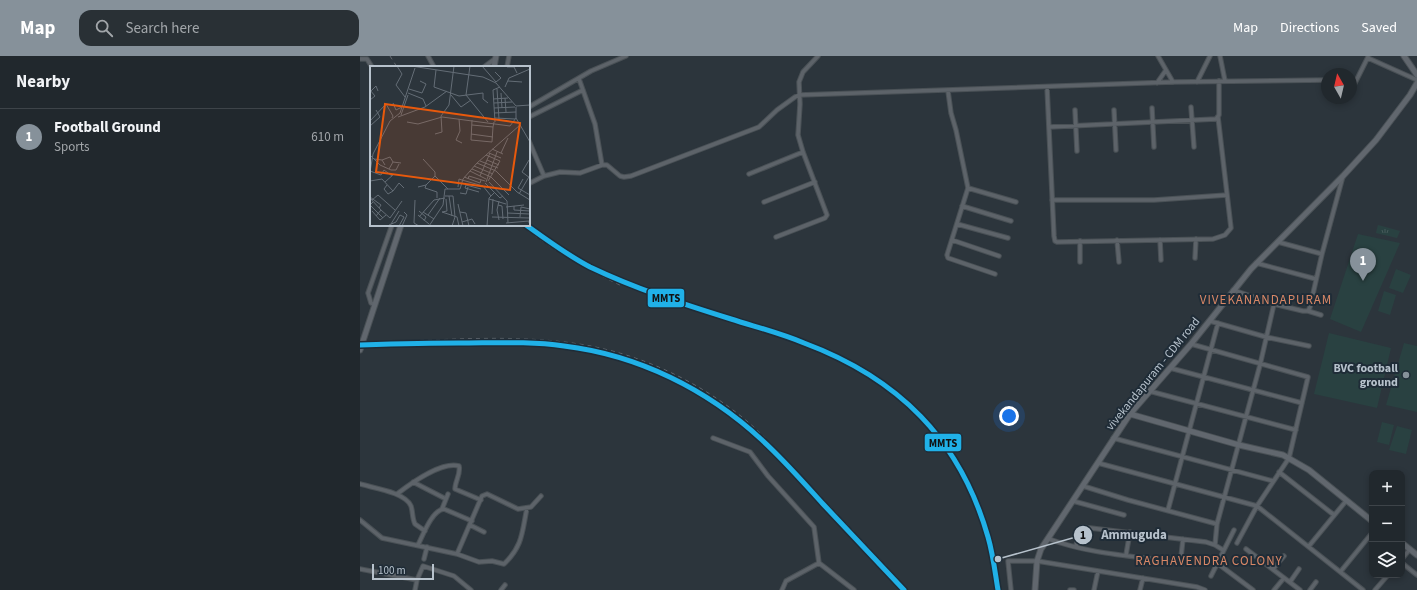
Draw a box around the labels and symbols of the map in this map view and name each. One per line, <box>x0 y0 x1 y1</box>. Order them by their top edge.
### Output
inset map <box>370 66 530 226</box>
north arrow <box>1321 68 1357 104</box>
pin: 1 <box>1350 248 1376 281</box>
line badge: MMTS <box>647 288 685 308</box>
text: MMTS <box>652 291 680 306</box>
district label: VIVEKANANDAPURAM <box>1200 291 1332 309</box>
street label: vivekandapuram - CDM road <box>1102 314 1204 434</box>
place label: BVC football ground <box>1333 360 1399 391</box>
marker: BVC football ground <box>1401 370 1411 380</box>
your location <box>999 406 1019 426</box>
line badge: MMTS <box>924 433 962 452</box>
text: MMTS <box>929 436 957 451</box>
callout: Ammuguda <box>1073 522 1175 547</box>
text: Ammuguda <box>1100 526 1167 544</box>
text: 1 <box>1080 527 1086 544</box>
district label: RAGHAVENDRA COLONY <box>1135 552 1283 570</box>
scale bar <box>372 562 434 581</box>

